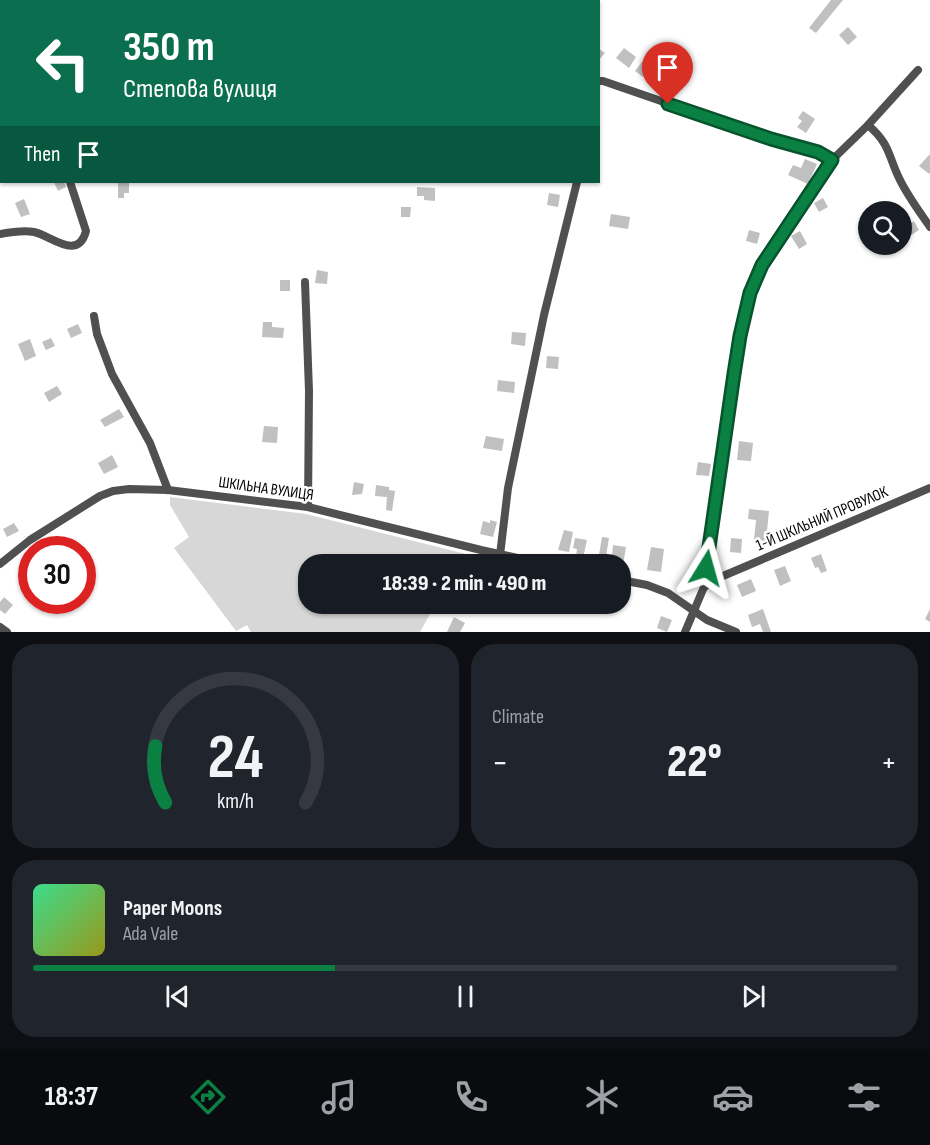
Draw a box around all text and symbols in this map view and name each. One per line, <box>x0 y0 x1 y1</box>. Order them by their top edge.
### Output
text: 350 m <box>123 22 215 73</box>
icon: left <box>24 24 102 102</box>
pin <box>642 42 693 104</box>
icon: arrive <box>651 51 684 84</box>
text: Степова вулиця <box>123 73 277 105</box>
icon: arrive <box>72 138 105 171</box>
text: Then <box>24 141 60 168</box>
map controls <box>858 201 912 255</box>
button: search <box>858 201 912 255</box>
street label: ШКІЛЬНА ВУЛИЦЯ <box>217 473 315 505</box>
street label: 1-Й ШКІЛЬНИЙ ПРОВУЛОК <box>753 482 892 555</box>
speed limit sign: 30 <box>18 536 96 614</box>
position arrow <box>674 536 738 600</box>
text: 18:39 · 2 min · 490 m <box>383 570 546 597</box>
text: Climate <box>492 705 544 729</box>
text: 24 <box>207 721 264 796</box>
text: 22° <box>667 735 722 790</box>
text: − <box>492 743 508 783</box>
text: + <box>881 743 897 783</box>
text: km/h <box>217 789 254 814</box>
text: Paper Moons <box>123 895 222 922</box>
text: Ada Vale <box>123 922 178 946</box>
icon: previous <box>161 980 194 1013</box>
icon: pause <box>449 980 482 1013</box>
icon: next <box>737 980 770 1013</box>
icon: directions <box>187 1076 229 1118</box>
icon: music <box>318 1076 360 1118</box>
icon: phone <box>450 1076 492 1118</box>
icon: climate <box>581 1076 623 1118</box>
icon: car <box>712 1076 754 1118</box>
icon: filters <box>843 1076 885 1118</box>
text: 18:37 <box>45 1081 98 1113</box>

